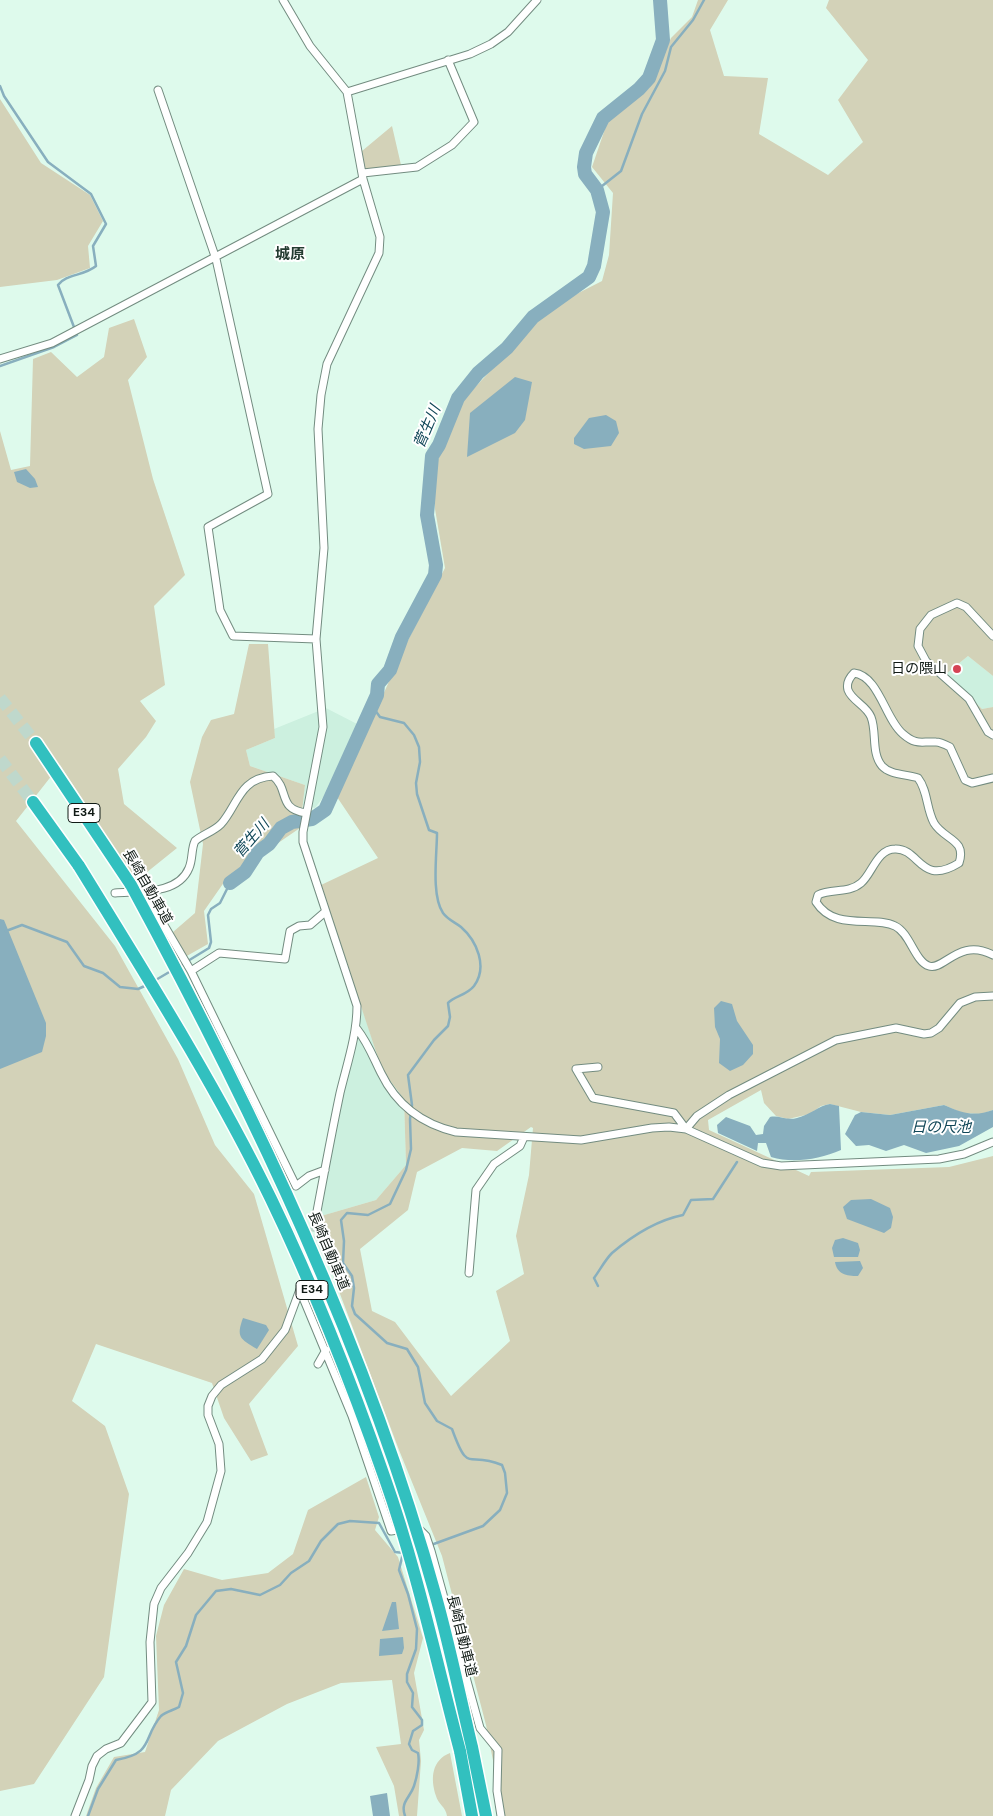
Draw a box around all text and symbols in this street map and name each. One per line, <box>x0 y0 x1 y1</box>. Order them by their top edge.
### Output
district label: 城原 <box>275 246 305 264</box>
water label: 菅生川 <box>411 403 445 451</box>
place label: 日の隈山 <box>891 661 947 677</box>
marker: 日の隈山 <box>951 663 963 675</box>
road number: E34 <box>68 804 100 822</box>
water label: 菅生川 <box>230 816 274 862</box>
street label: 長崎自動車道 <box>119 846 175 928</box>
water label: 日の尺池 <box>911 1119 971 1137</box>
street label: 長崎自動車道 <box>304 1209 352 1293</box>
road number: E34 <box>296 1280 328 1300</box>
street label: 長崎自動車道 <box>443 1593 479 1679</box>

